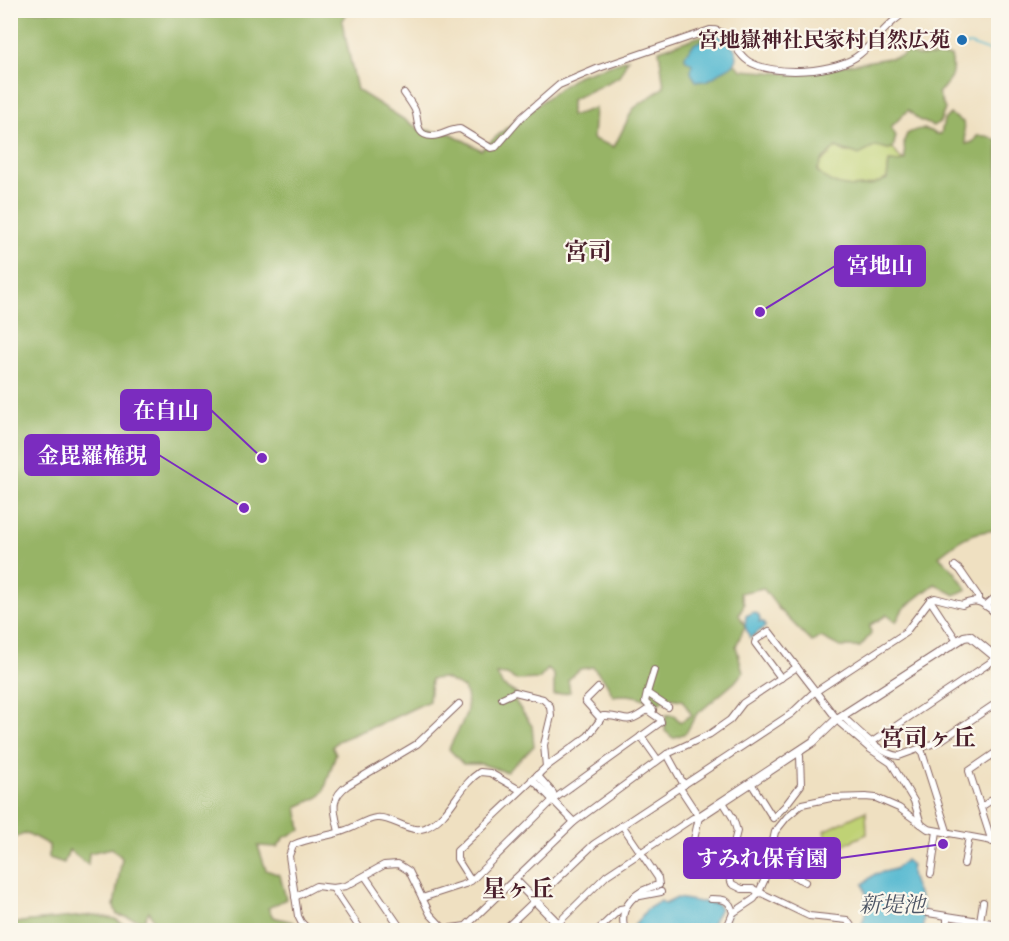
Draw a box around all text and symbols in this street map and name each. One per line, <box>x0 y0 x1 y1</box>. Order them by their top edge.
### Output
place label: 宮地嶽神社民家村自然広苑 <box>698 27 950 53</box>
marker: 宮地嶽神社民家村自然広苑 <box>955 33 969 47</box>
district label: 宮司 <box>564 237 612 267</box>
callout: 宮地山 <box>835 246 925 286</box>
text: 宮地山 <box>847 252 913 279</box>
callout: 在自山 <box>121 390 211 430</box>
text: 在自山 <box>133 397 199 424</box>
callout: 金毘羅権現 <box>25 435 159 475</box>
text: 金毘羅権現 <box>37 442 147 469</box>
district label: 宮司ヶ丘 <box>880 723 976 753</box>
callout: すみれ保育園 <box>684 838 840 878</box>
text: すみれ保育園 <box>696 845 828 872</box>
district label: 星ヶ丘 <box>482 874 554 904</box>
water label: 新堤池 <box>859 891 928 918</box>

